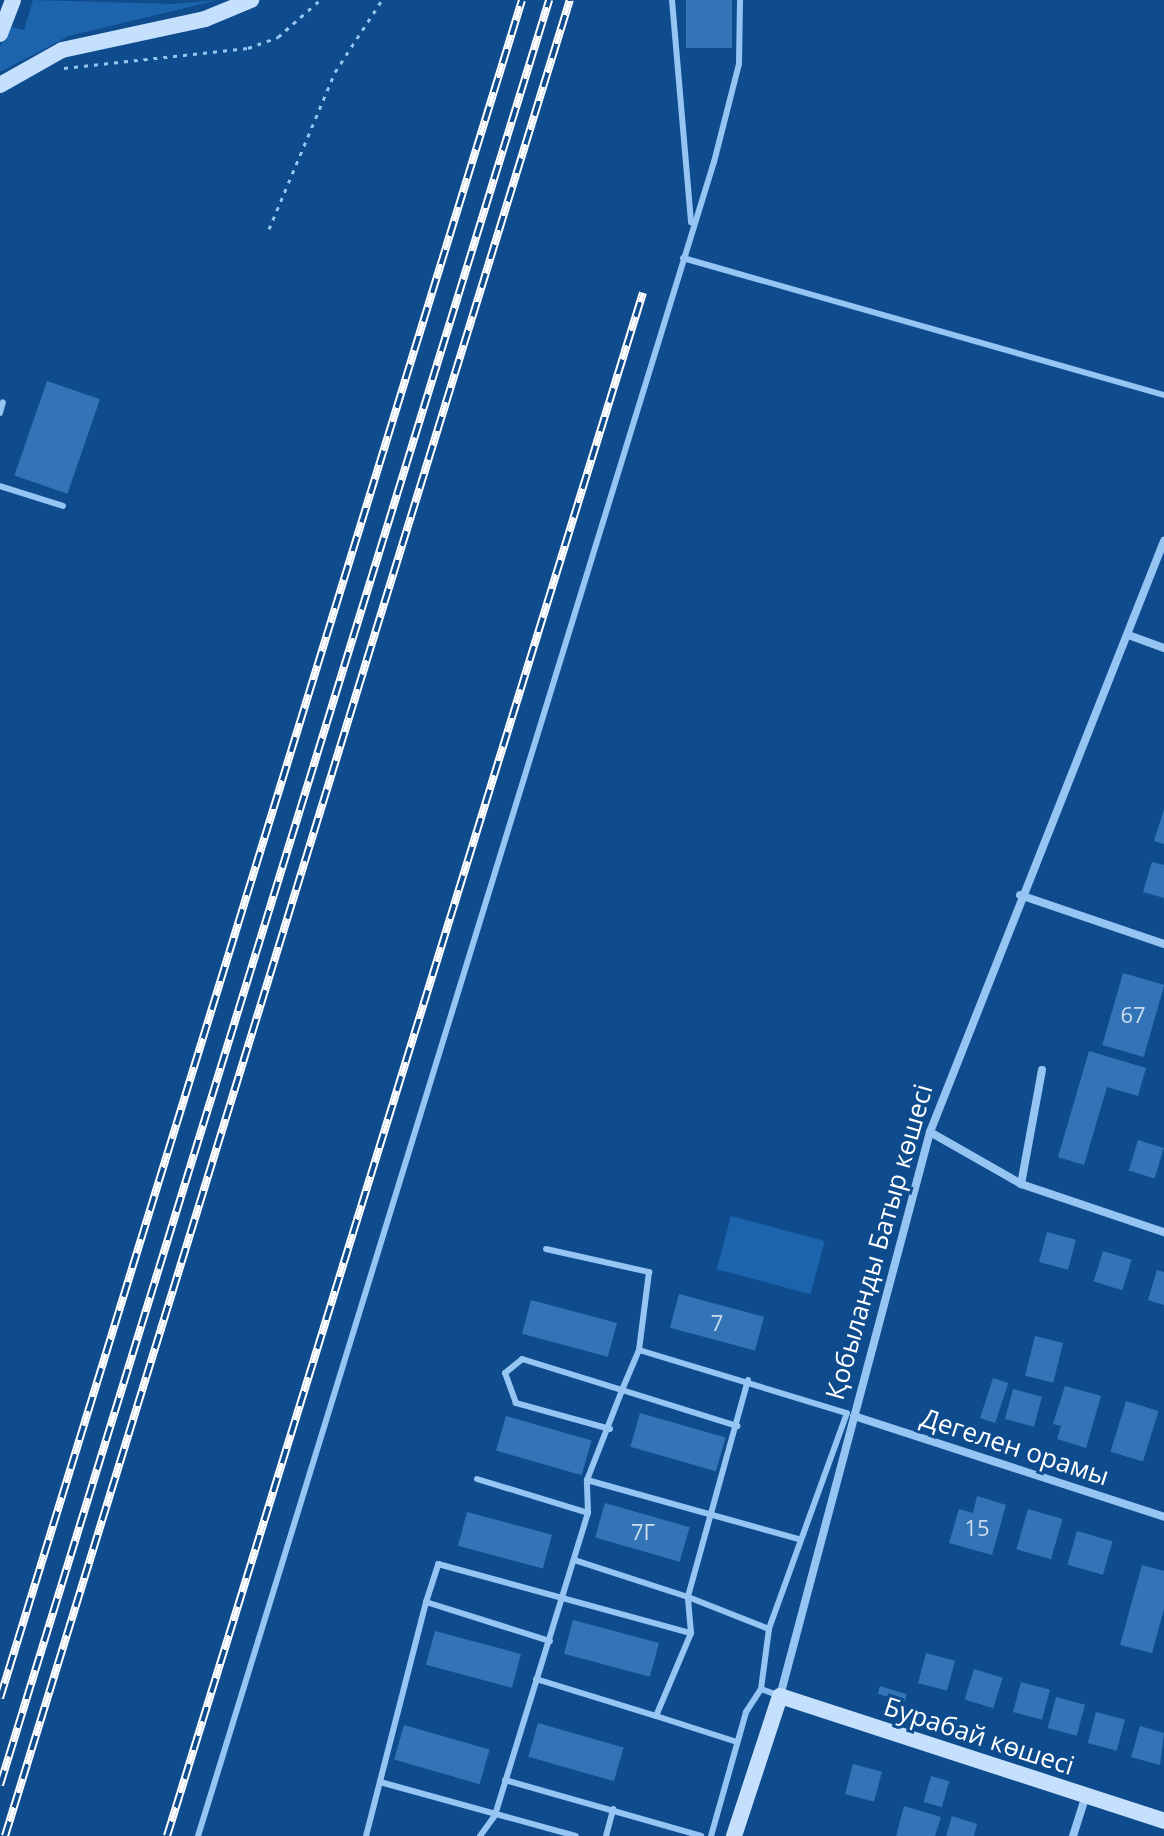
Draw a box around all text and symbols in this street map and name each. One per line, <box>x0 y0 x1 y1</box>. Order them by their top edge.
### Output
house number: 67 <box>1120 1002 1146 1028</box>
street label: Қобыланды Батыр көшесі <box>819 1081 939 1403</box>
house number: 7 <box>711 1310 723 1336</box>
street label: Дегелен орамы <box>917 1402 1113 1492</box>
house number: 15 <box>964 1515 990 1541</box>
house number: 7Г <box>631 1519 655 1545</box>
street label: Бурабай көшесі <box>880 1691 1078 1781</box>

